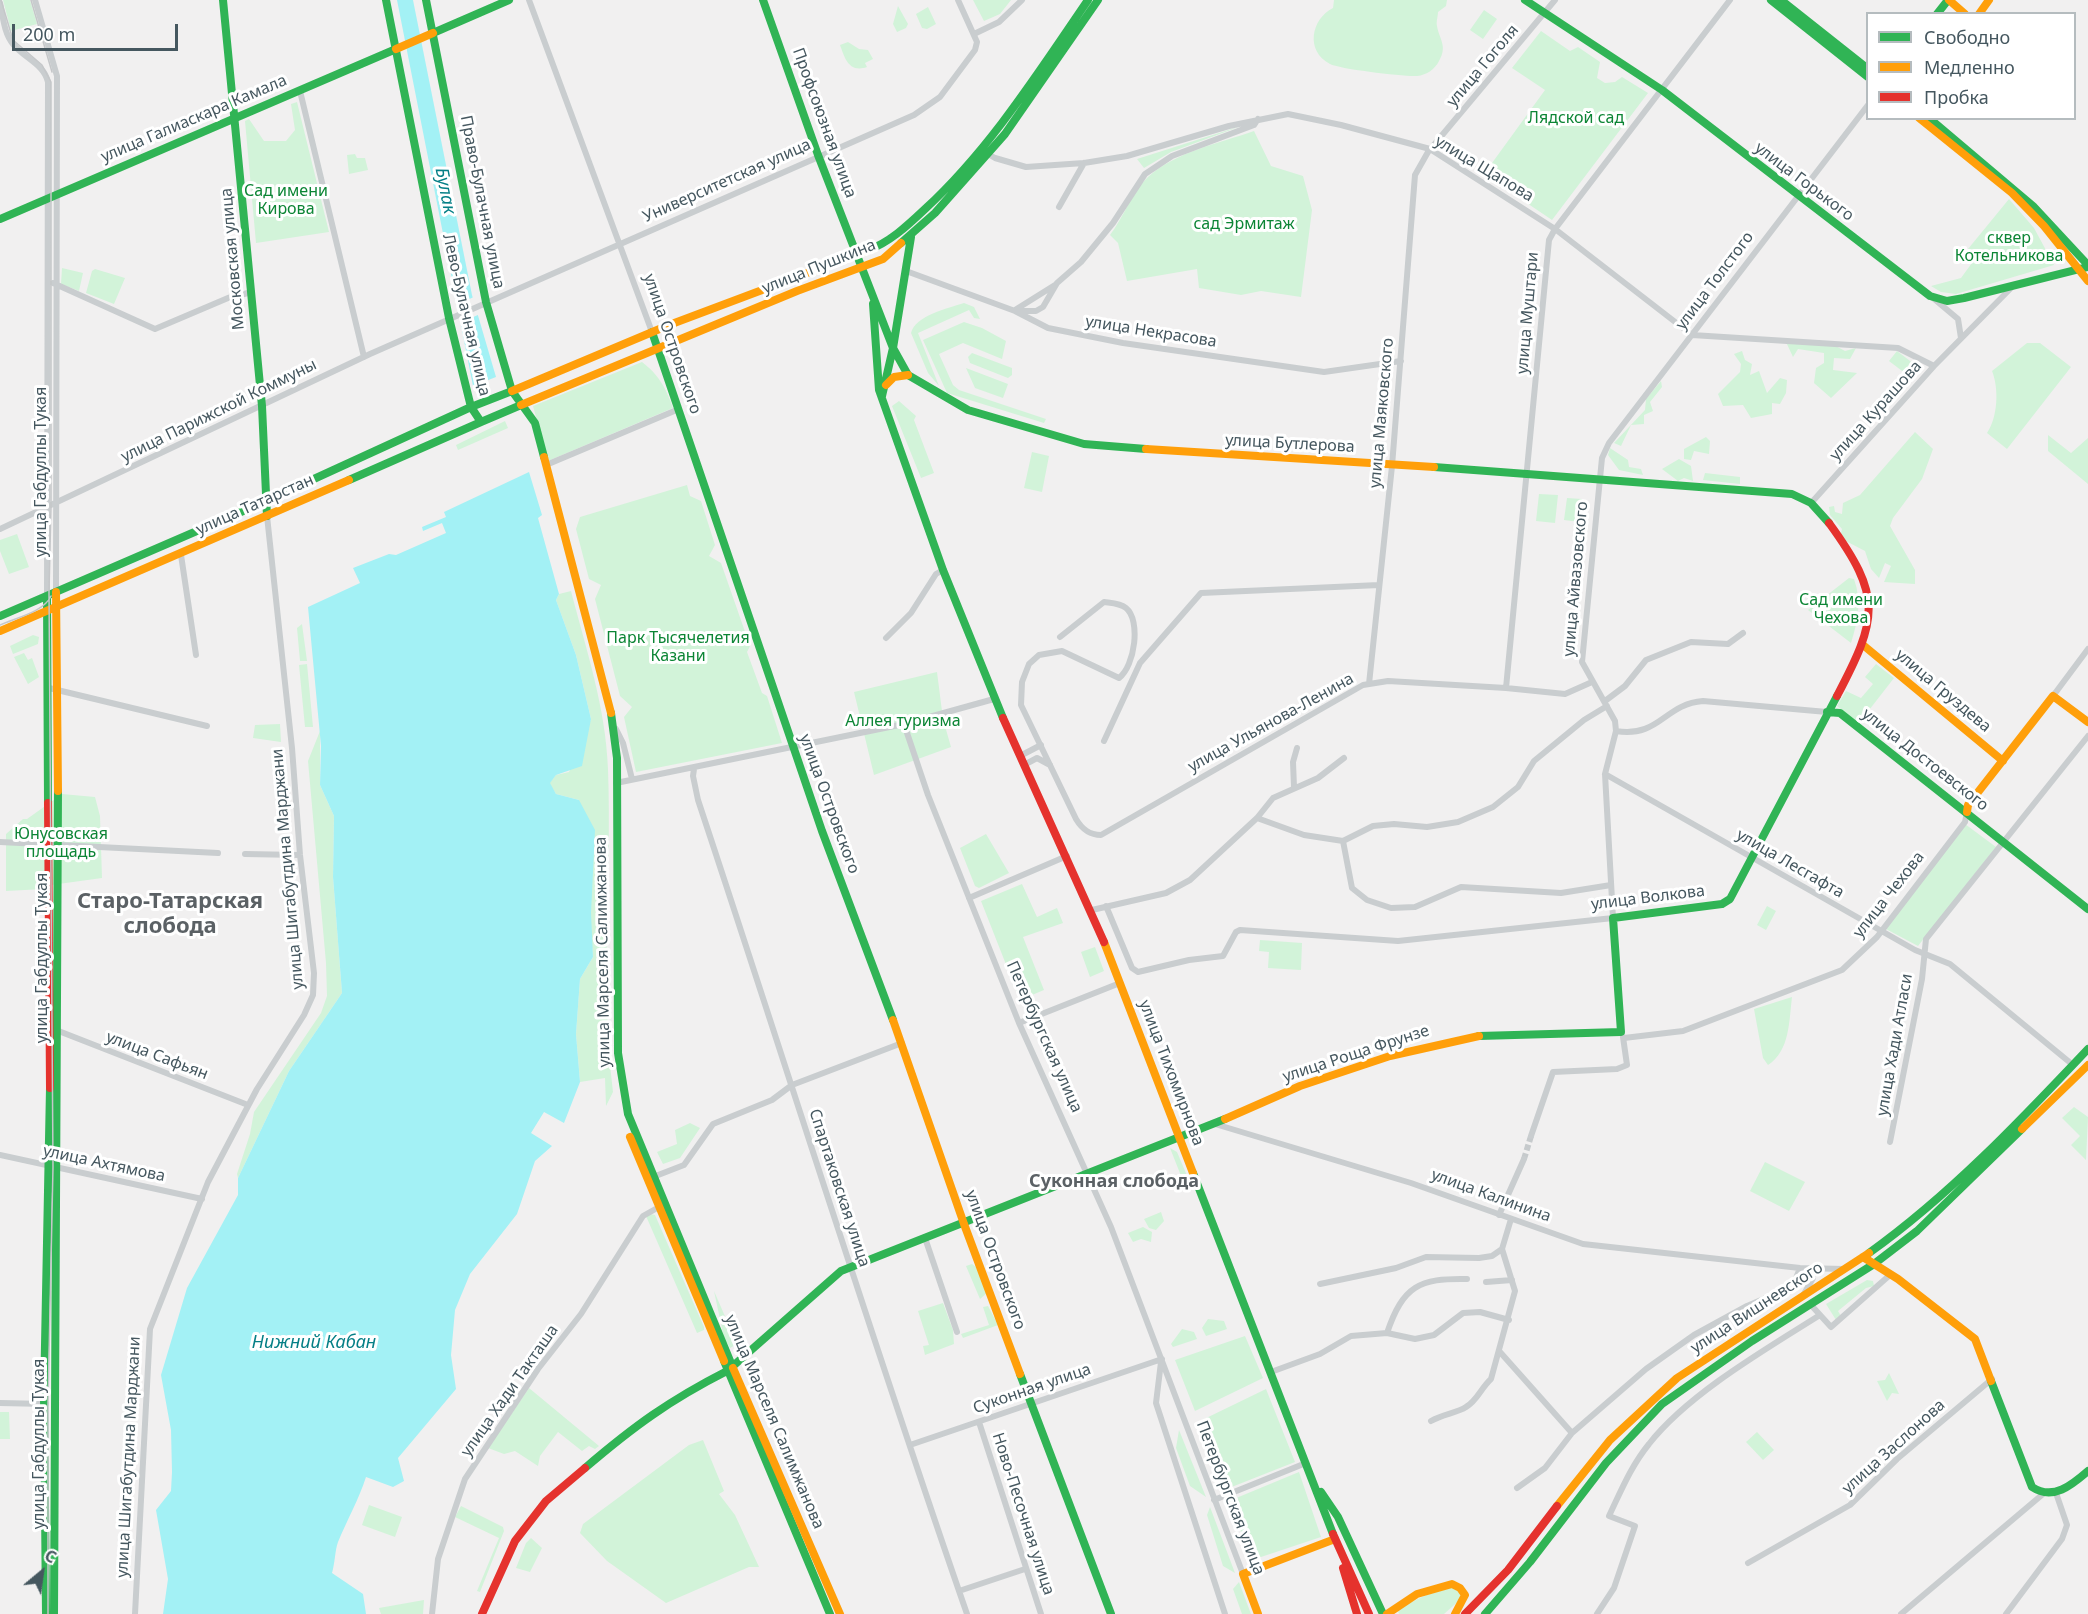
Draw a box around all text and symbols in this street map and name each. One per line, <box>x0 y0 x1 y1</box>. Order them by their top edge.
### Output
scale bar <box>15 12 182 50</box>
legend <box>1866 12 2076 120</box>
street label: улица Гоголя <box>1443 21 1523 111</box>
text: 200 m <box>23 22 75 46</box>
text: Свободно <box>1924 25 2010 49</box>
street label: Профсоюзная улица <box>788 45 860 201</box>
text: Медленно <box>1924 55 2015 79</box>
street label: улица Галиаскара Камала <box>98 71 290 167</box>
text: Пробка <box>1924 85 1989 109</box>
park label: Лядской сад <box>1528 108 1624 128</box>
street label: Право-Булачная улица <box>456 114 508 290</box>
street label: улица Щапова <box>1431 132 1537 206</box>
street label: Университетская улица <box>640 135 814 227</box>
street label: улица Горького <box>1751 139 1857 225</box>
water label: Булак <box>430 166 460 216</box>
park label: Сад имени Кирова <box>244 181 328 219</box>
street label: Московская улица <box>217 187 249 331</box>
park label: сад Эрмитаж <box>1193 214 1295 234</box>
street label: улица Толстого <box>1672 228 1758 334</box>
park label: сквер Котельникова <box>1955 228 2063 266</box>
street label: Лево-Булачная улица <box>438 232 494 398</box>
street label: улица Пушкина <box>759 235 879 299</box>
street label: улица Муштари <box>1513 251 1543 375</box>
street label: улица Островского <box>639 271 705 417</box>
street label: улица Некрасова <box>1084 312 1218 352</box>
street label: улица Маяковского <box>1366 337 1398 489</box>
street label: улица Парижской Коммуны <box>118 355 320 467</box>
street label: улица Курашова <box>1826 357 1926 465</box>
street label: улица Габдуллы Тукая <box>31 387 51 557</box>
street label: улица Бутлерова <box>1225 431 1355 457</box>
street label: улица Татарстан <box>193 470 317 540</box>
street label: улица Айвазовского <box>1560 501 1592 657</box>
park label: Сад имени Чехова <box>1799 590 1883 628</box>
park label: Парк Тысячелетия Казани <box>606 628 750 666</box>
street label: улица Груздева <box>1891 645 1995 737</box>
street label: улица Ульянова-Ленина <box>1185 669 1357 777</box>
street label: улица Достоевского <box>1858 705 1992 815</box>
park label: Аллея туризма <box>845 711 961 731</box>
street label: улица Островского <box>795 732 863 876</box>
street label: улица Шигабутдина Марджани <box>268 748 308 990</box>
park label: Юнусовская площадь <box>14 824 108 862</box>
street label: улица Лесгафта <box>1733 825 1847 903</box>
street label: улица Марселя Салимжанова <box>591 836 615 1068</box>
street label: улица Чехова <box>1849 848 1929 942</box>
street label: улица Габдуллы Тукая <box>32 873 52 1043</box>
street label: улица Волкова <box>1590 881 1706 915</box>
district label: Старо-Татарская слобода <box>77 889 263 940</box>
street label: Петербургская улица <box>1002 958 1086 1116</box>
street label: улица Хади Атласи <box>1873 972 1917 1118</box>
street label: улица Тихомирнова <box>1134 997 1208 1149</box>
street label: улица Роща Фрунзе <box>1280 1021 1432 1087</box>
street label: улица Сафьян <box>103 1028 211 1084</box>
street label: Спартаковская улица <box>804 1106 874 1270</box>
street label: улица Ахтямова <box>41 1142 167 1186</box>
street label: улица Калинина <box>1428 1165 1554 1227</box>
district label: Суконная слобода <box>1029 1171 1199 1193</box>
street label: улица Островского <box>961 1188 1029 1332</box>
street label: улица Вишневского <box>1687 1258 1827 1358</box>
street label: улица Марселя Салимжанова <box>720 1312 828 1532</box>
street label: улица Хади Такташа <box>457 1321 563 1461</box>
water label: Нижний Кабан <box>252 1332 376 1354</box>
street label: улица Шигабутдина Марджани <box>113 1336 145 1578</box>
street label: улица Габдуллы Тукая <box>29 1359 49 1529</box>
street label: Суконная улица <box>971 1360 1093 1418</box>
street label: улица Заслонова <box>1839 1396 1949 1498</box>
street label: Петербургская улица <box>1192 1418 1268 1578</box>
street label: Ново-Песочная улица <box>988 1430 1058 1598</box>
north arrow <box>12 1542 72 1602</box>
text: С <box>41 1544 61 1568</box>

